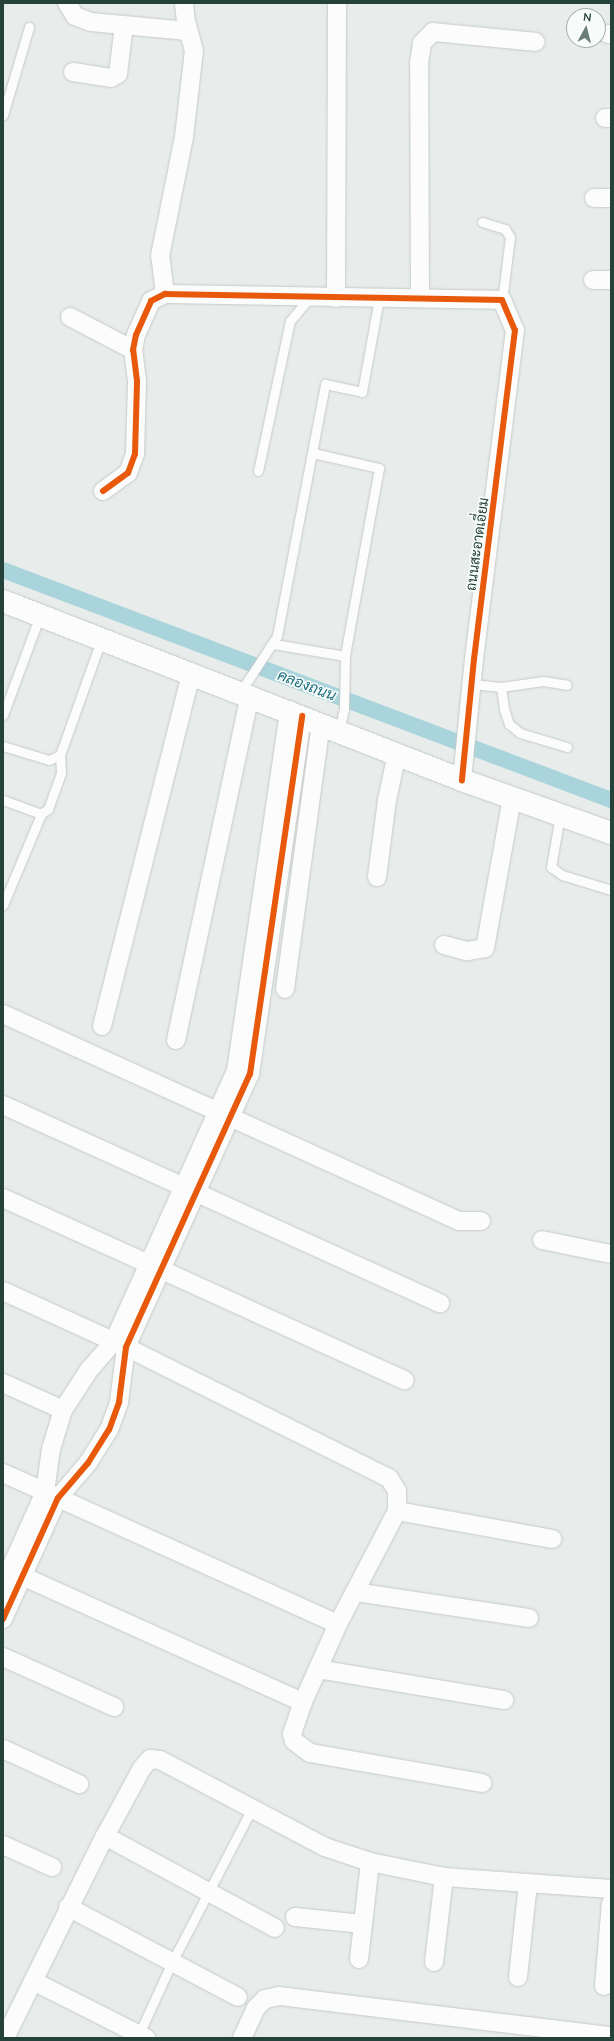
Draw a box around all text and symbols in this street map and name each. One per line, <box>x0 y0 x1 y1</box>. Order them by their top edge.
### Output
north arrow <box>566 8 606 48</box>
text: N <box>582 10 592 25</box>
street label: ถนนสะอาดเอี่ยม <box>462 496 492 592</box>
water label: คลองถนน <box>275 666 339 704</box>

